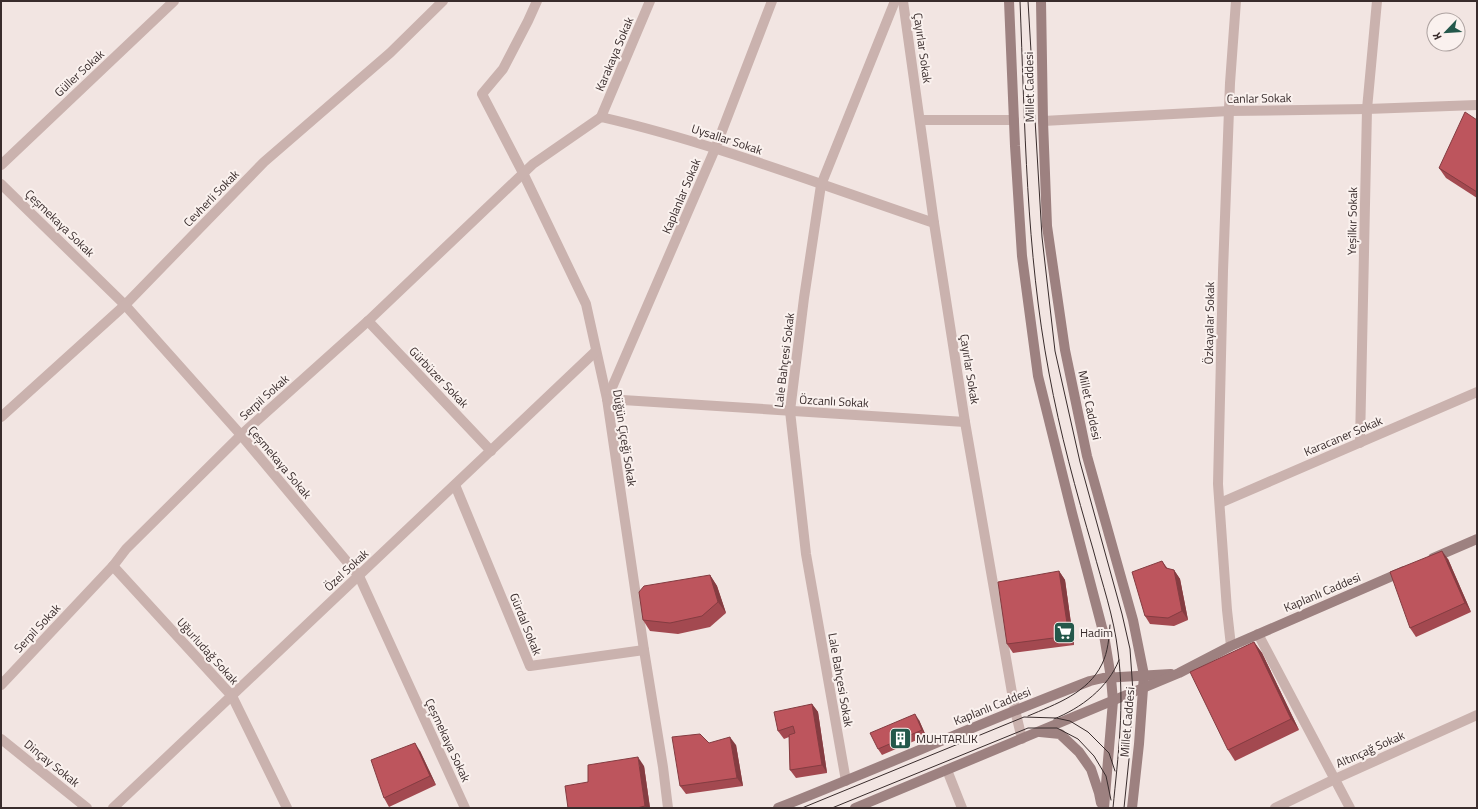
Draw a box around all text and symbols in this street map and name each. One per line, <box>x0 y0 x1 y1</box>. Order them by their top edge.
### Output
street label: Çayırlar Sokak <box>909 12 937 85</box>
north arrow <box>1426 12 1466 52</box>
street label: Karakaya Sokak <box>590 14 638 94</box>
text: K <box>1428 29 1446 43</box>
street label: Güller Sokak <box>50 45 109 101</box>
street label: Millet Caddesi <box>1019 52 1039 122</box>
street label: Canlar Sokak <box>1226 88 1292 108</box>
street label: Uysallar Sokak <box>689 119 765 159</box>
street label: Kaplanlar Sokak <box>657 155 706 237</box>
street label: Cevherli Sokak <box>179 165 243 231</box>
street label: Çeşmekaya Sokak <box>21 185 99 261</box>
street label: Yeşilkır Sokak <box>1342 187 1362 255</box>
street label: Özkayalar Sokak <box>1199 281 1219 364</box>
street label: Lale Bahçesi Sokak <box>769 311 799 409</box>
street label: Çayırlar Sokak <box>955 332 985 406</box>
street label: Gürbüzer Sokak <box>405 342 474 412</box>
street label: Millet Caddesi <box>1073 368 1107 442</box>
street label: Serpil Sokak <box>235 369 293 425</box>
street label: Düğün Çiçeği Sokak <box>608 388 642 488</box>
street label: Özcanlı Sokak <box>799 390 869 412</box>
street label: Karacaner Sokak <box>1301 411 1386 461</box>
street label: Çeşmekaya Sokak <box>244 421 317 503</box>
street label: Özel Sokak <box>319 544 373 596</box>
street label: Kaplanlı Caddesi <box>1281 567 1363 617</box>
street label: Gürdal Sokak <box>505 590 547 658</box>
street label: Serpil Sokak <box>9 599 65 657</box>
street label: Uğurludağ Sokak <box>173 613 244 689</box>
supermarket icon: Hadim <box>1051 619 1077 645</box>
place label: Hadim <box>1080 623 1113 642</box>
street label: Lale Bahçesi Sokak <box>823 631 859 729</box>
street label: Kaplanlı Caddesi <box>950 682 1034 730</box>
street label: Millet Caddesi <box>1114 686 1140 758</box>
street label: Çeşmekaya Sokak <box>420 695 476 785</box>
building icon: MUHTARLIK <box>887 725 913 751</box>
street label: Altınçağ Sokak <box>1333 725 1408 773</box>
place label: MUHTARLIK <box>916 729 978 748</box>
street label: Dinçay Sokak <box>20 735 84 792</box>

